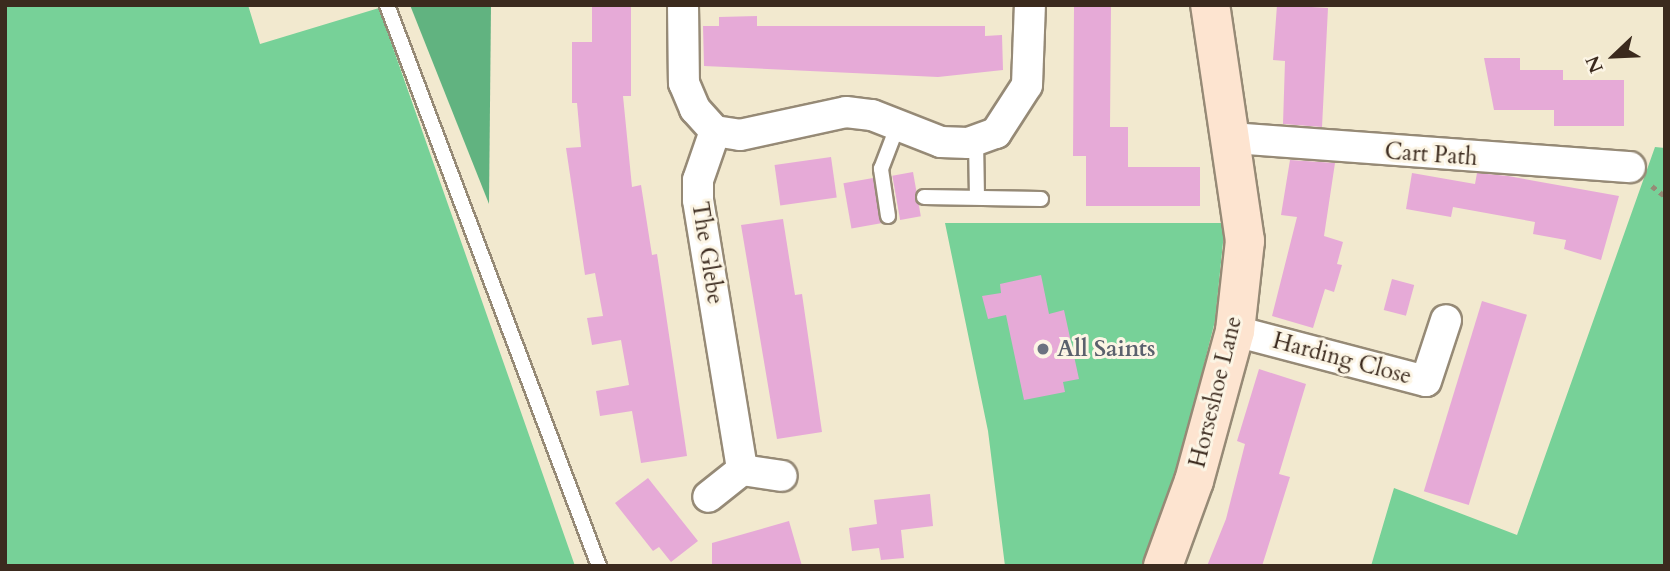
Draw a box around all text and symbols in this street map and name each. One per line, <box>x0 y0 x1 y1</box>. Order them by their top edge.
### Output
north arrow <box>1579 21 1649 91</box>
text: N <box>1579 52 1610 77</box>
street label: Cart Path <box>1384 138 1478 172</box>
street label: The Glebe <box>685 200 729 306</box>
street label: Horseshoe Lane <box>1184 314 1248 470</box>
street label: Harding Close <box>1270 327 1414 391</box>
place label: All Saints <box>1057 335 1155 363</box>
marker: All Saints <box>1035 341 1051 357</box>

